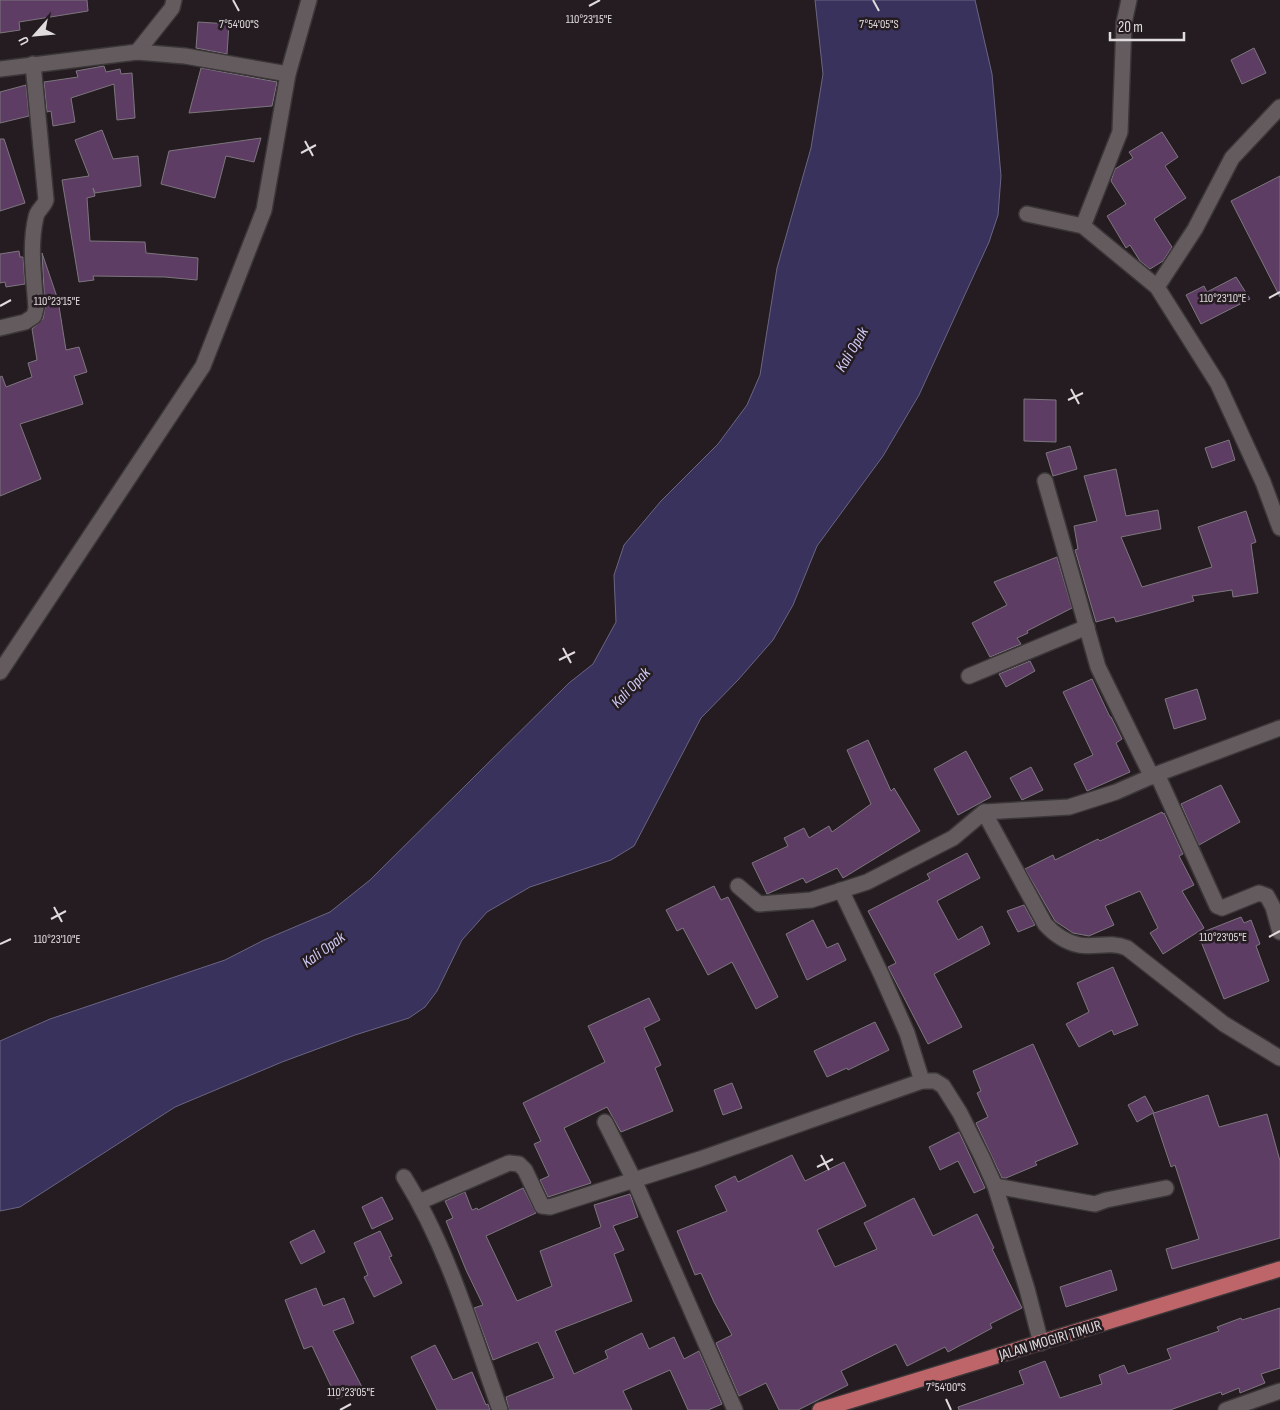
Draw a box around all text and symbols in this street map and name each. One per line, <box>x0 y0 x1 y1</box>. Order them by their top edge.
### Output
north arrow <box>10 10 60 60</box>
scale bar <box>1110 10 1184 42</box>
text: 110°23'15"E <box>566 12 612 27</box>
text: 7°54'00"S <box>219 17 259 32</box>
text: 7°54'05"S <box>859 17 899 32</box>
text: 20 m <box>1118 18 1143 37</box>
text: U <box>15 34 33 48</box>
text: 110°23'10"E <box>1199 291 1247 306</box>
text: 110°23'15"E <box>34 294 80 309</box>
water label: Kali Opak <box>832 323 873 375</box>
water label: Kali Opak <box>608 663 655 712</box>
water label: Kali Opak <box>299 928 350 972</box>
text: 110°23'05"E <box>1199 930 1247 945</box>
text: 110°23'10"E <box>33 932 81 947</box>
street label: JALAN IMOGIRI TIMUR <box>996 1316 1104 1365</box>
text: 7°54'00"S <box>926 1380 966 1395</box>
text: 110°23'05"E <box>327 1385 375 1400</box>

